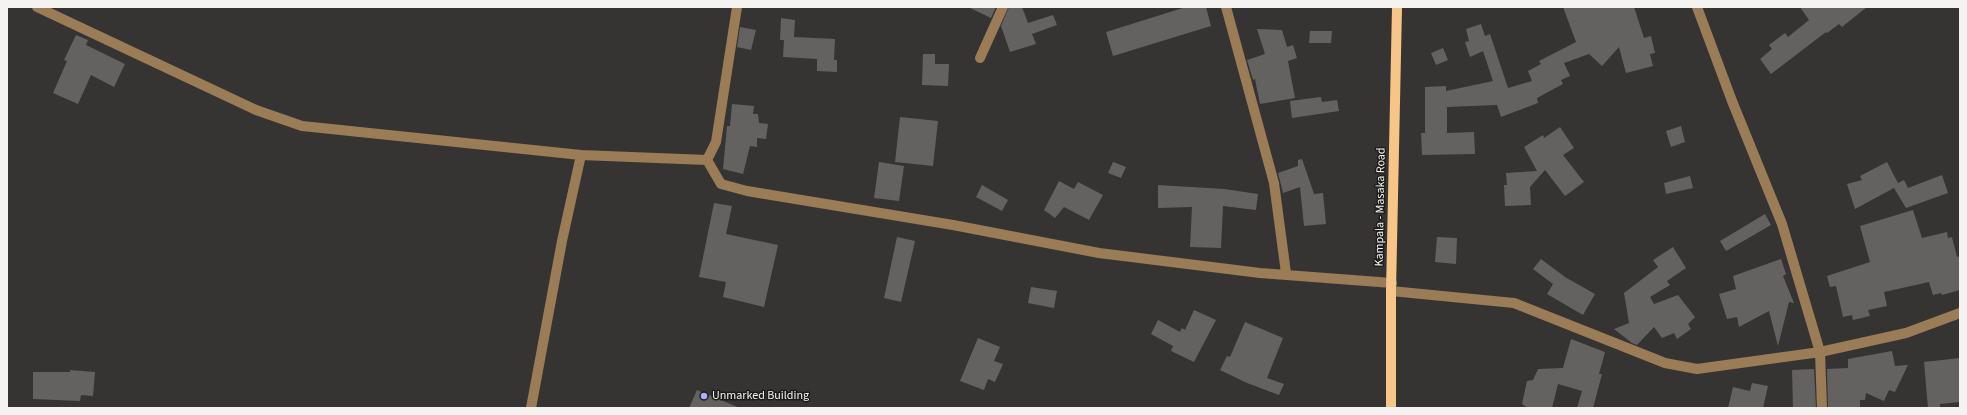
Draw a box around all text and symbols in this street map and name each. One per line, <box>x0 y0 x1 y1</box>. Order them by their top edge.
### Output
street label: Kampala - Masaka Road <box>1373 147 1389 267</box>
place label: Unmarked Building <box>712 389 809 403</box>
marker: Unmarked Building <box>699 391 709 401</box>

